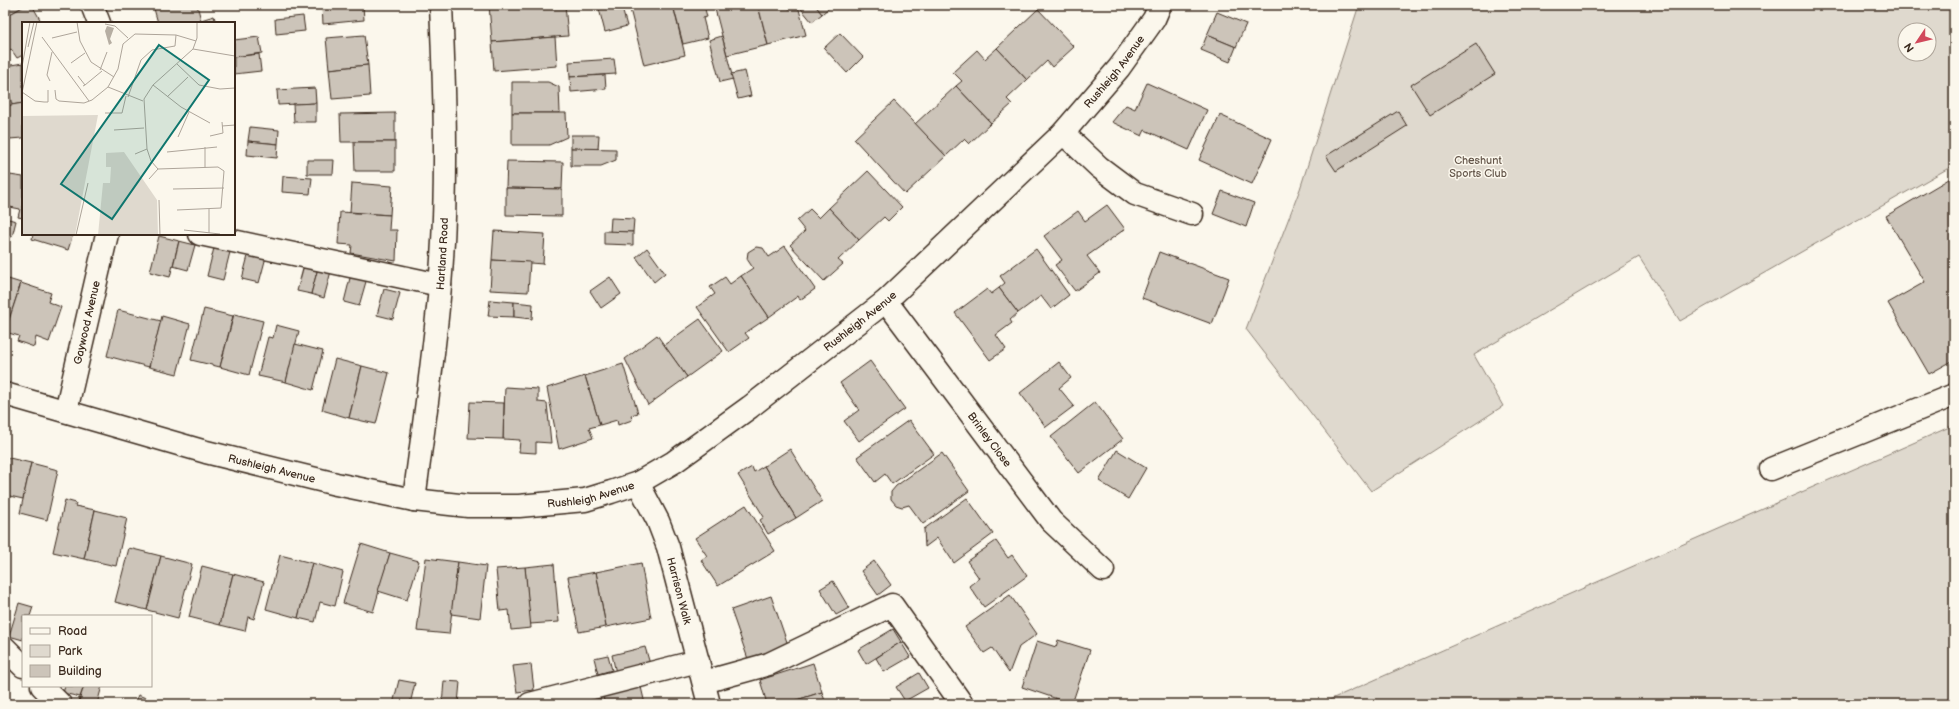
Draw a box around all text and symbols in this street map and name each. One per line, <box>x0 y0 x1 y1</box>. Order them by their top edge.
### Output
inset map <box>22 22 235 235</box>
north arrow <box>1897 22 1937 62</box>
street label: Rushleigh Avenue <box>1082 32 1148 111</box>
text: N <box>1902 40 1917 55</box>
park label: Cheshunt Sports Club <box>1449 154 1507 180</box>
street label: Hartland Road <box>434 217 451 290</box>
street label: Gaywood Avenue <box>71 279 103 366</box>
street label: Rushleigh Avenue <box>821 288 900 354</box>
street label: Brinley Close <box>965 410 1014 470</box>
street label: Rushleigh Avenue <box>227 452 317 486</box>
street label: Rushleigh Avenue <box>547 479 637 510</box>
street label: Harrison Walk <box>664 556 694 626</box>
legend <box>22 615 152 687</box>
text: Road <box>58 624 87 639</box>
text: Park <box>58 644 82 659</box>
text: Building <box>58 664 102 679</box>

